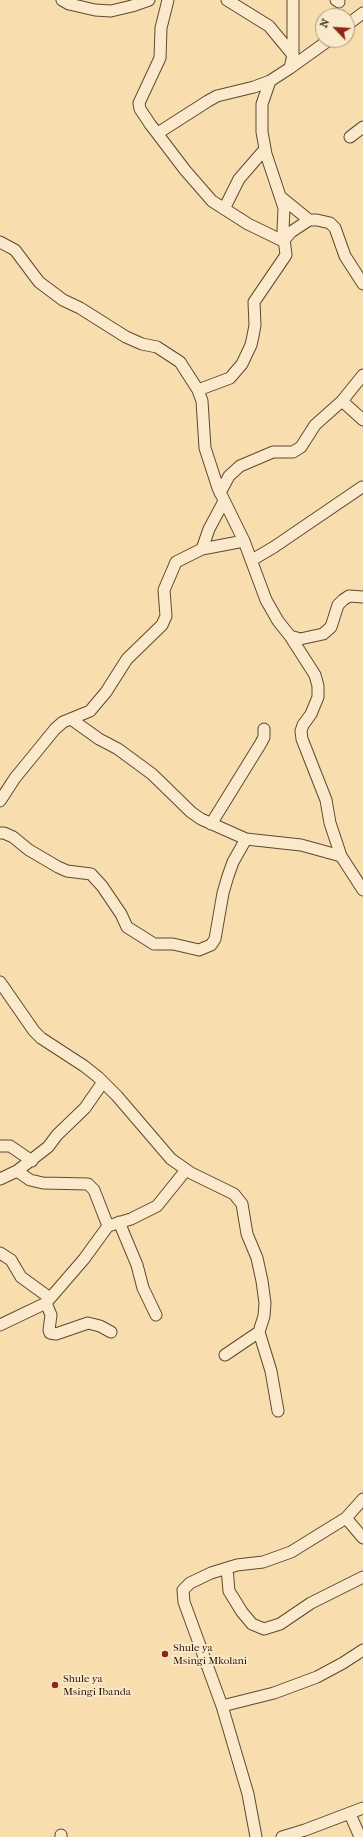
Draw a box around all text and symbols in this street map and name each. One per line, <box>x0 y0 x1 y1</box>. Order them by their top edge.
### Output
north arrow <box>315 8 355 48</box>
text: N <box>317 17 332 30</box>
place label: Shule ya Msingi Mkolani <box>173 1641 247 1667</box>
marker: Shule ya Msingi Mkolani <box>160 1649 170 1659</box>
place label: Shule ya Msingi Ibanda <box>63 1672 131 1698</box>
marker: Shule ya Msingi Ibanda <box>50 1680 60 1690</box>

